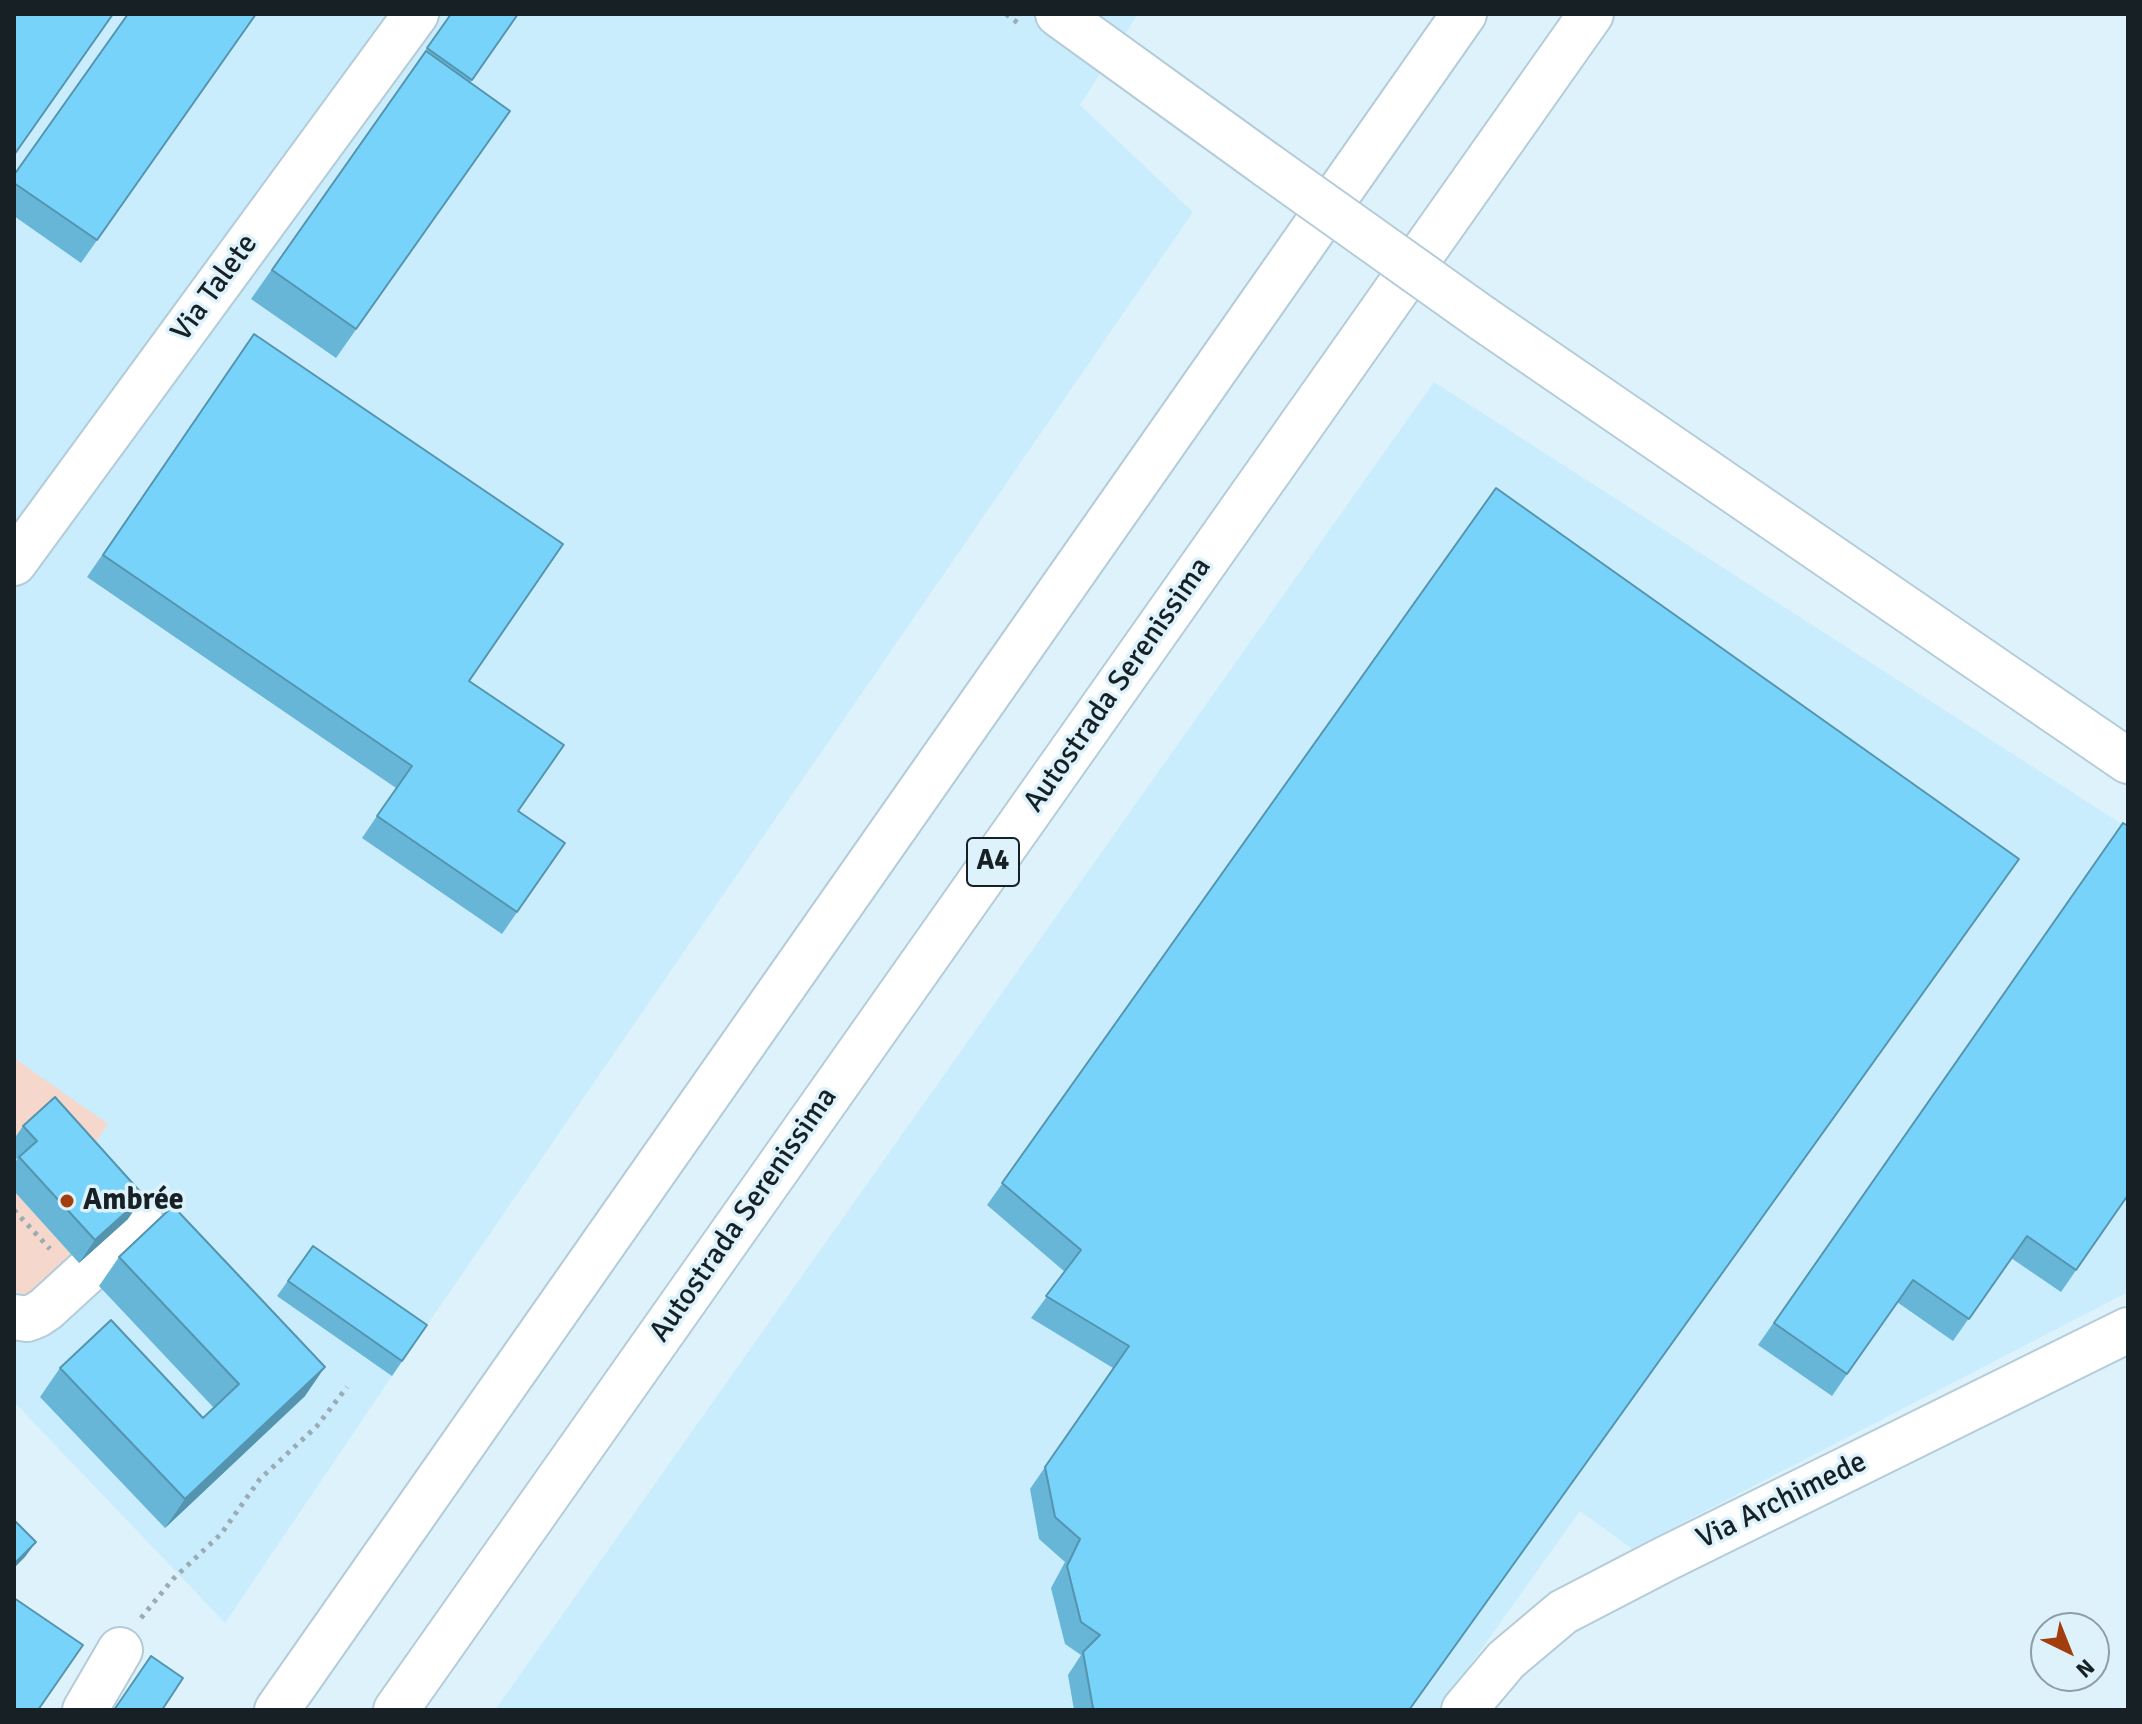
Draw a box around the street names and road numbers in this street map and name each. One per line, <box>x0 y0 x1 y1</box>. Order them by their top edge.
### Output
street label: Via Talete <box>164 227 266 349</box>
street label: Autostrada Serenissima <box>1016 551 1220 819</box>
road number: A4 <box>967 838 1019 886</box>
street label: Autostrada Serenissima <box>642 1081 846 1349</box>
street label: Via Archimede <box>1691 1444 1873 1558</box>

